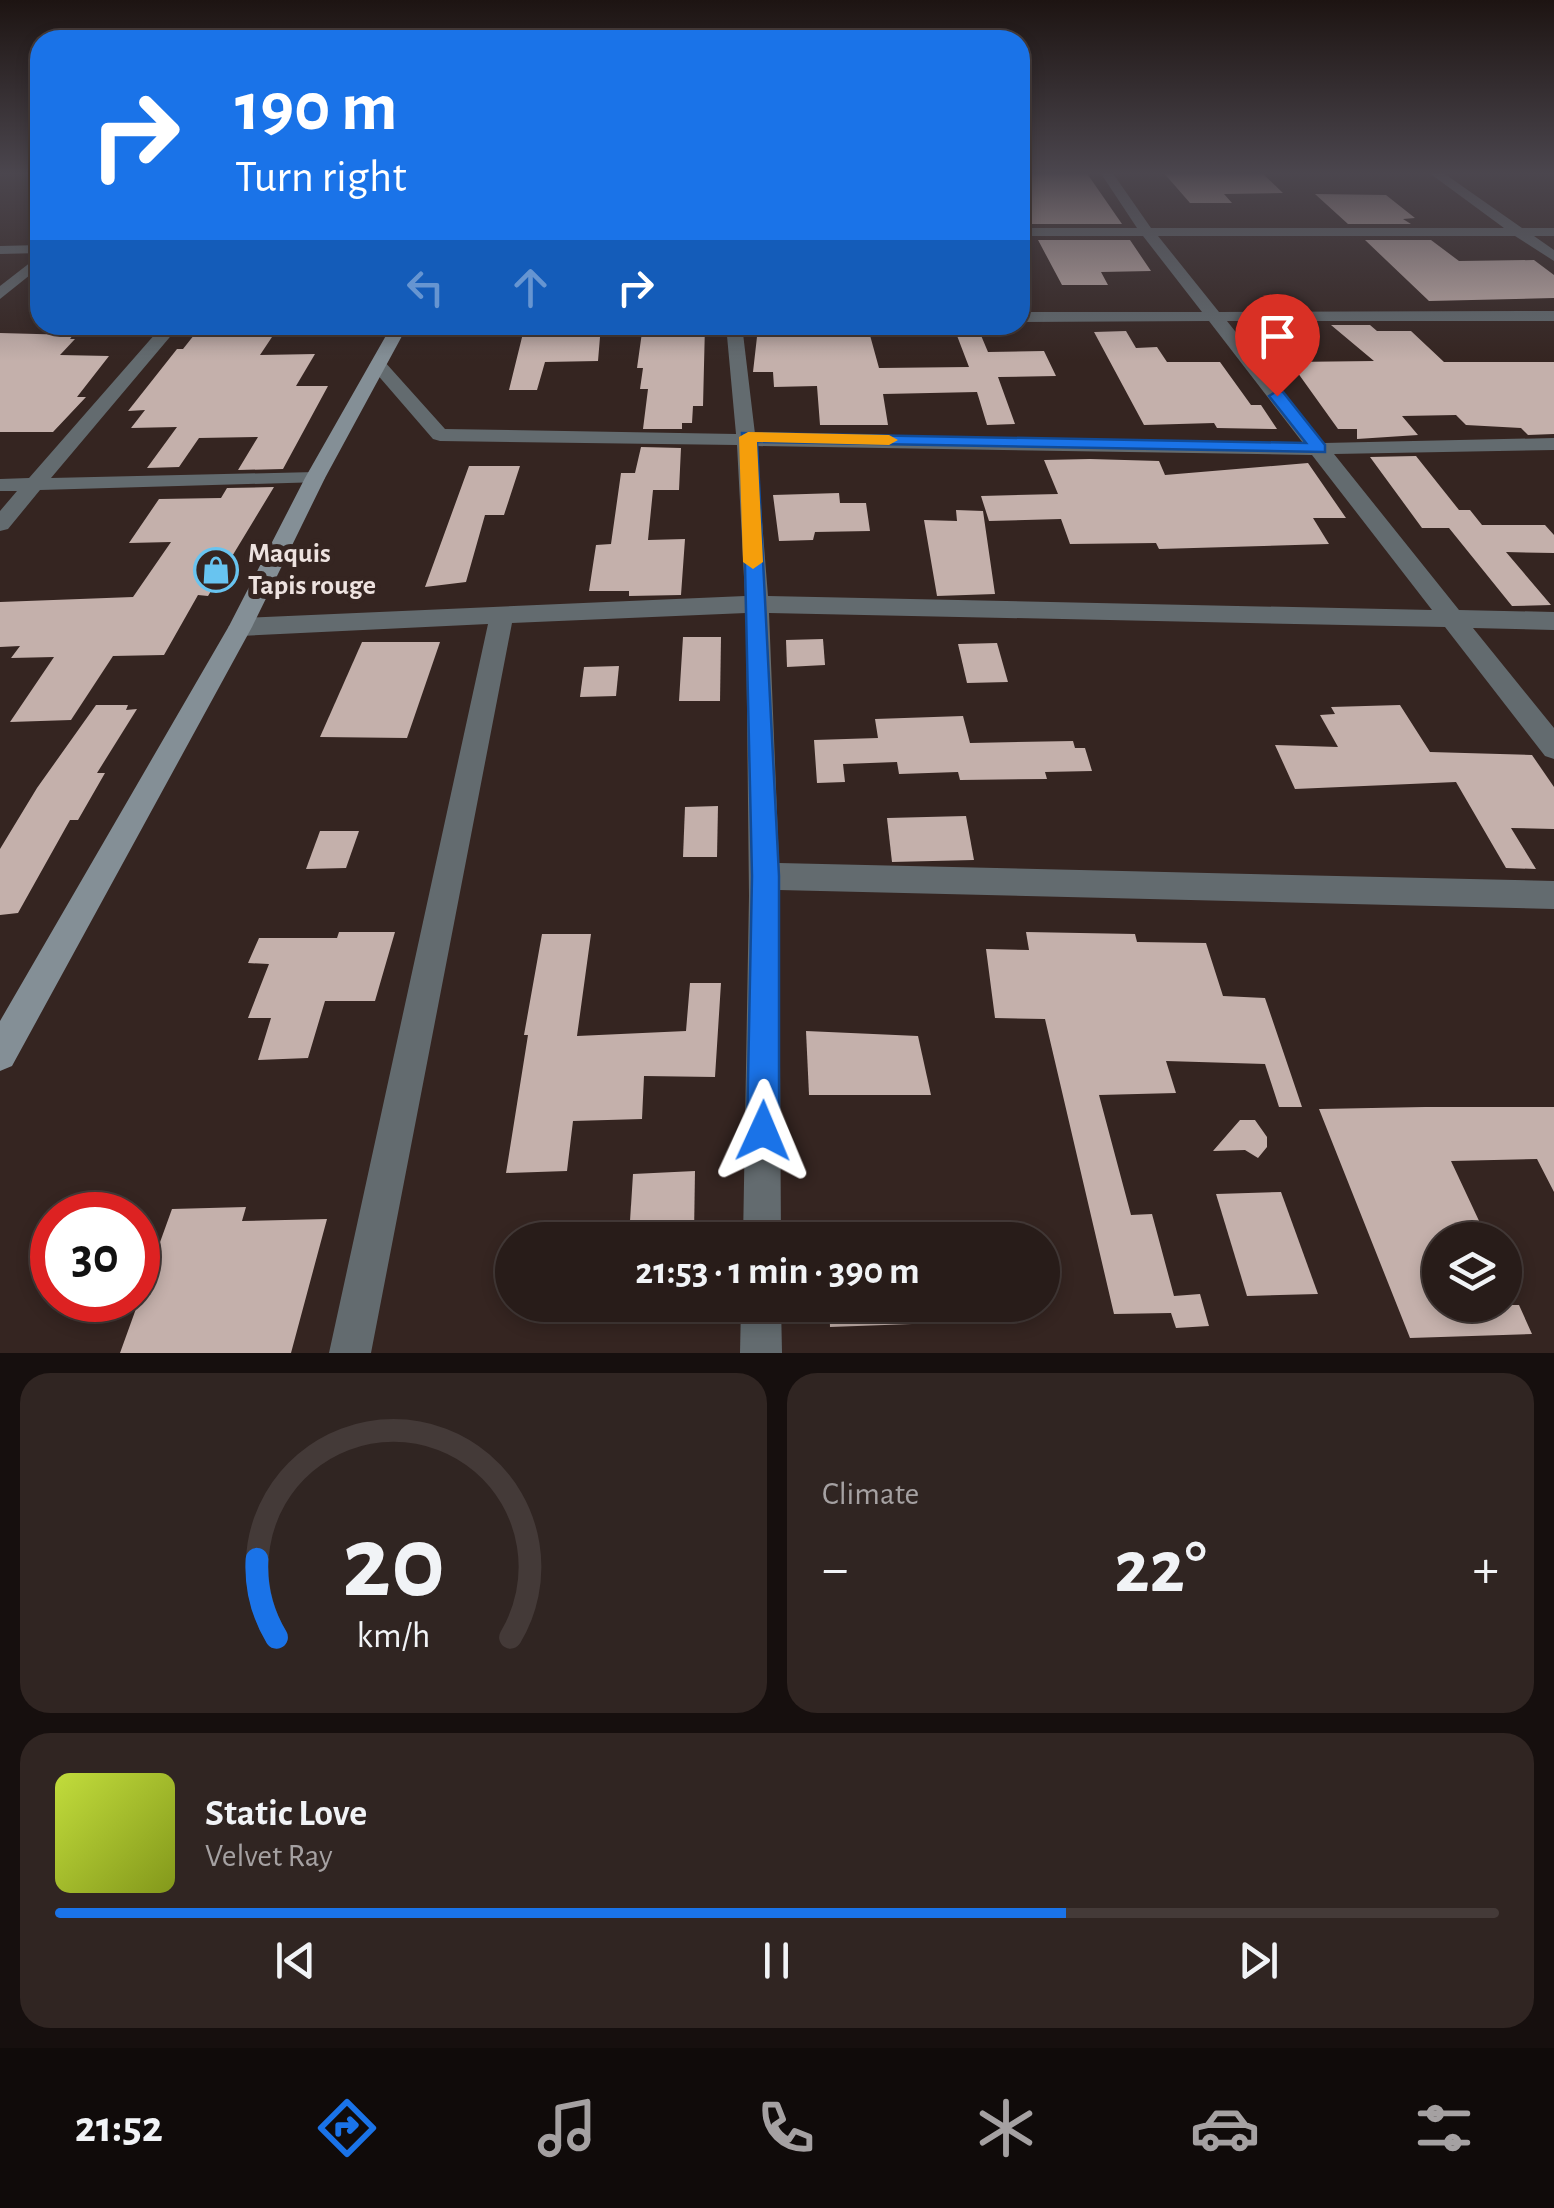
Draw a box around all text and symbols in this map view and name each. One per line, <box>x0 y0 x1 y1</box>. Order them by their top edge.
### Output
icon: right <box>70 70 200 200</box>
text: 190 m <box>235 73 398 143</box>
text: Turn right <box>235 155 407 200</box>
icon: left <box>398 260 453 315</box>
icon: ahead <box>503 260 558 315</box>
icon: right <box>608 260 663 315</box>
pin <box>1235 294 1320 397</box>
icon: arrive <box>1250 309 1305 364</box>
place label: Maquis Tapis rouge <box>248 540 376 600</box>
shop icon: Maquis Tapis rouge <box>193 547 239 593</box>
position arrow <box>711 1079 815 1183</box>
speed limit sign: 30 <box>30 1192 160 1322</box>
map controls <box>1422 1222 1522 1322</box>
button: layers <box>1422 1222 1522 1322</box>
text: 21:53 · 1 min · 390 m <box>635 1253 920 1291</box>
text: Climate <box>822 1478 919 1510</box>
text: 20 <box>342 1512 445 1616</box>
text: 22° <box>1114 1531 1207 1606</box>
text: − <box>822 1542 848 1597</box>
text: + <box>1473 1542 1499 1597</box>
text: km/h <box>357 1618 430 1654</box>
text: Static Love <box>205 1795 367 1833</box>
text: Velvet Ray <box>205 1840 333 1872</box>
icon: previous <box>268 1933 323 1988</box>
icon: pause <box>749 1933 804 1988</box>
icon: next <box>1231 1933 1286 1988</box>
icon: directions <box>312 2093 382 2163</box>
icon: music <box>532 2093 602 2163</box>
icon: phone <box>751 2093 821 2163</box>
icon: climate <box>971 2093 1041 2163</box>
icon: car <box>1190 2093 1260 2163</box>
icon: filters <box>1409 2093 1479 2163</box>
text: 21:52 <box>75 2105 163 2150</box>

